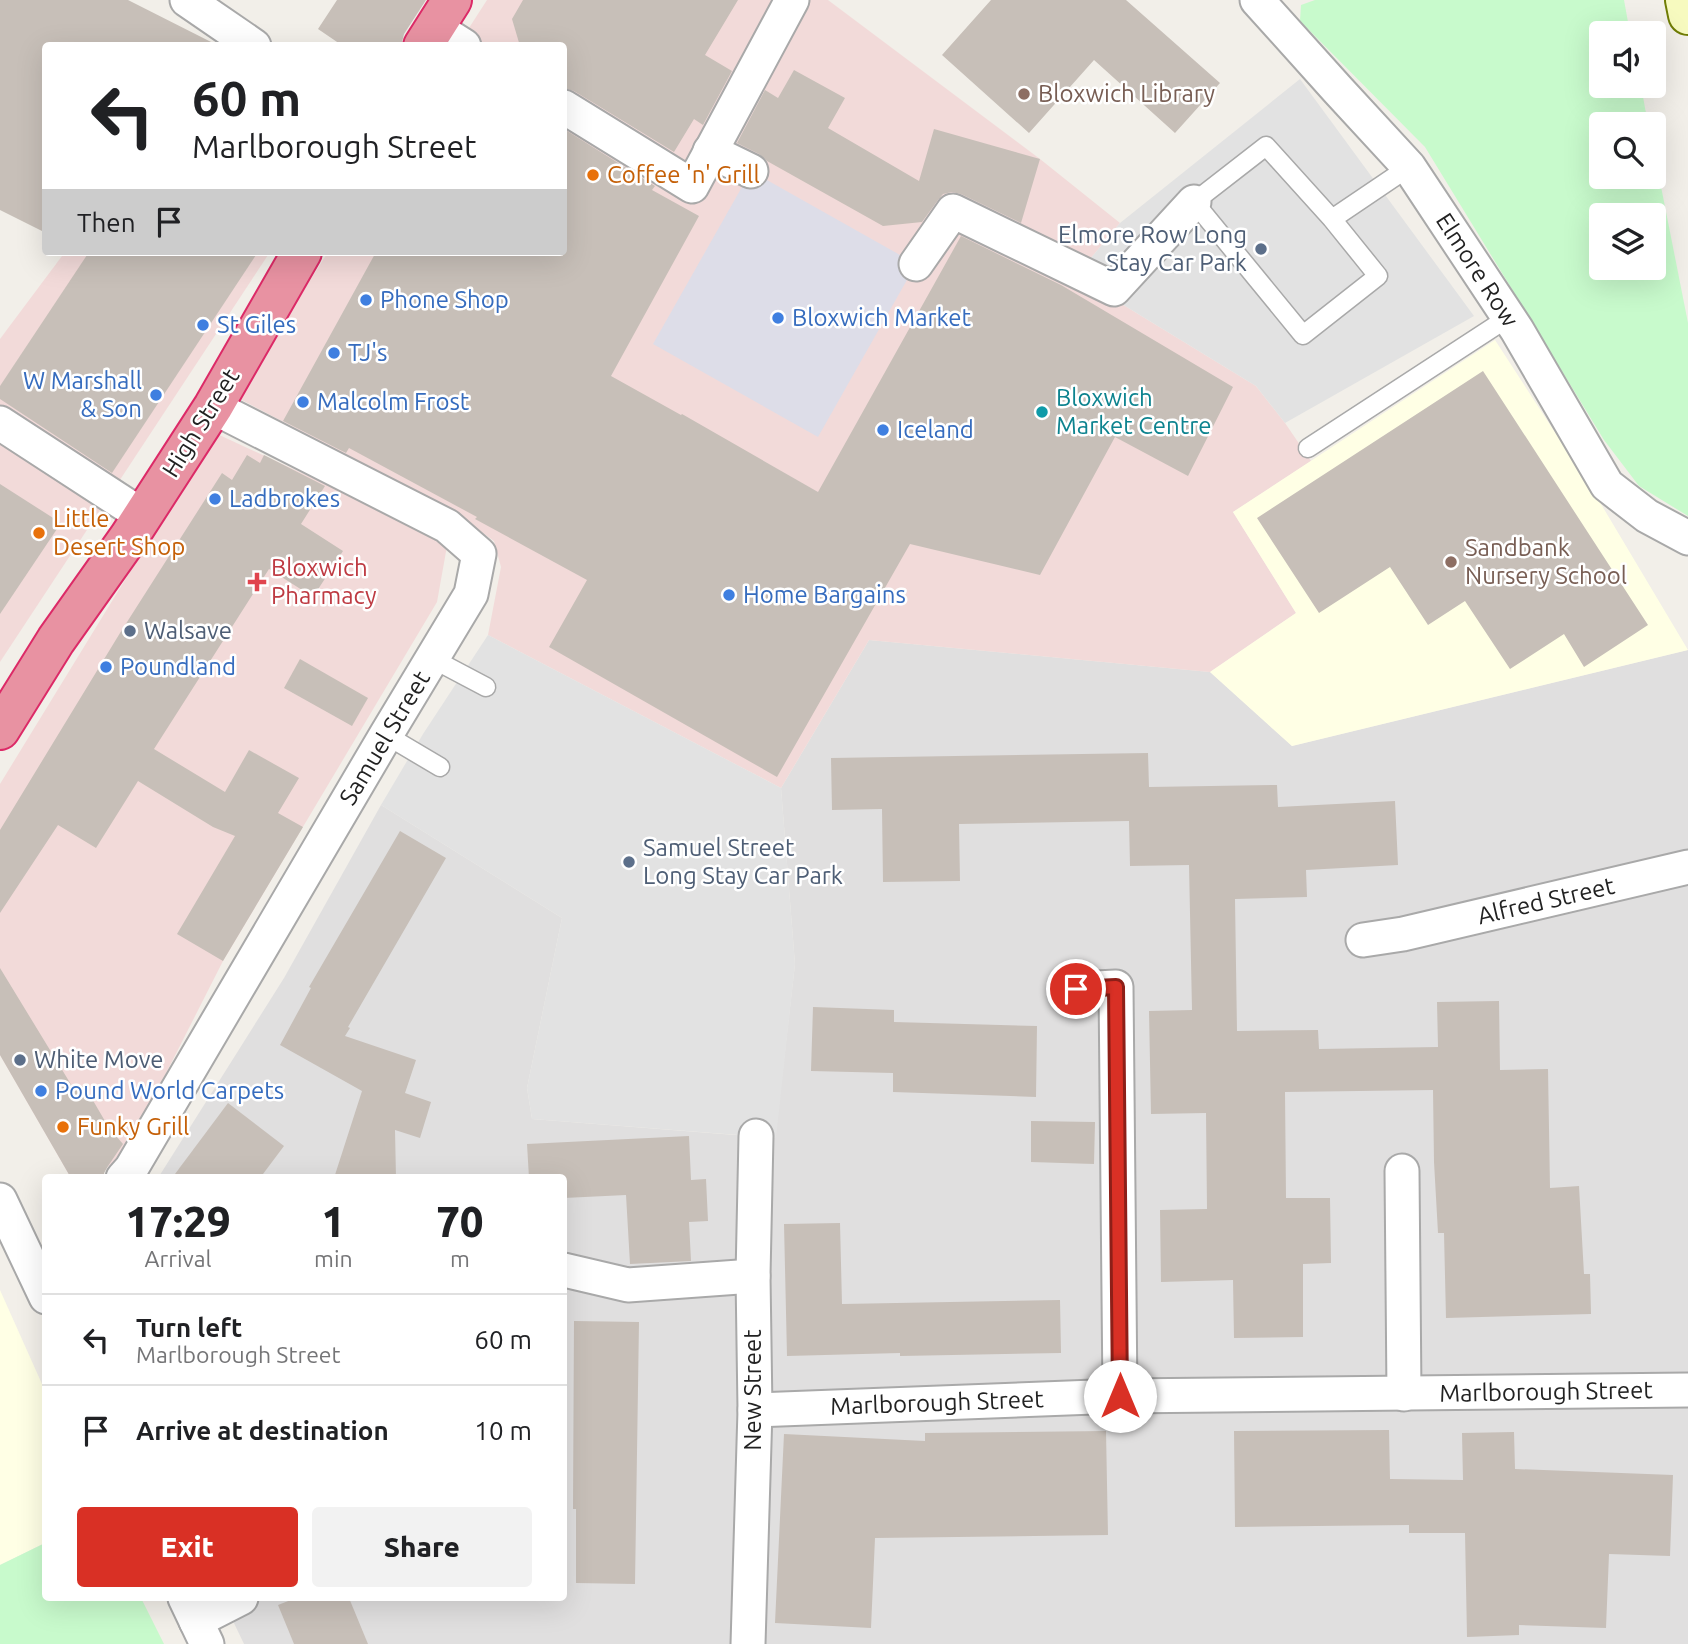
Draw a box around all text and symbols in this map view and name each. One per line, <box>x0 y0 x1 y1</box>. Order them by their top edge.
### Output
map controls <box>1589 21 1666 280</box>
button: sound <box>1589 21 1666 98</box>
icon: left <box>77 70 168 161</box>
text: 60 m <box>192 70 301 125</box>
place label: Bloxwich Library <box>1038 80 1215 107</box>
marker: Bloxwich Library <box>1016 86 1032 102</box>
button: search <box>1589 112 1666 189</box>
text: Marlborough Street <box>192 128 477 164</box>
place label: Coffee 'n' Grill <box>607 161 760 188</box>
marker: Coffee 'n' Grill <box>585 167 601 183</box>
icon: arrive <box>150 203 188 241</box>
button: layers <box>1589 203 1666 280</box>
text: Then <box>77 208 136 237</box>
street label: Elmore Row <box>1431 208 1524 332</box>
place label: Elmore Row Long Stay Car Park <box>1058 221 1247 276</box>
marker: Elmore Row Long Stay Car Park <box>1253 241 1269 257</box>
place label: Phone Shop <box>380 286 509 313</box>
marker: Phone Shop <box>358 292 374 308</box>
place label: Bloxwich Market <box>792 304 972 331</box>
marker: Bloxwich Market <box>770 310 786 326</box>
place label: St Giles <box>217 311 296 338</box>
marker: St Giles <box>195 317 211 333</box>
place label: TJ's <box>348 339 387 366</box>
marker: TJ's <box>326 345 342 361</box>
street label: High Street <box>157 363 245 482</box>
place label: W Marshall & Son <box>23 367 142 422</box>
place label: Bloxwich Market Centre <box>1056 384 1212 439</box>
marker: W Marshall & Son <box>148 387 164 403</box>
place label: Malcolm Frost <box>317 388 470 415</box>
marker: Malcolm Frost <box>295 394 311 410</box>
marker: Bloxwich Market Centre <box>1034 404 1050 420</box>
place label: Iceland <box>897 416 974 443</box>
marker: Iceland <box>875 422 891 438</box>
place label: Ladbrokes <box>229 485 340 512</box>
marker: Ladbrokes <box>207 491 223 507</box>
place label: Little Desert Shop <box>53 505 185 560</box>
marker: Little Desert Shop <box>31 525 47 541</box>
place label: Sandbank Nursery School <box>1465 534 1627 589</box>
place label: Bloxwich Pharmacy <box>271 554 377 609</box>
marker: Sandbank Nursery School <box>1443 554 1459 570</box>
marker: Bloxwich Pharmacy <box>249 574 265 590</box>
place label: Home Bargains <box>743 581 906 608</box>
marker: Home Bargains <box>721 587 737 603</box>
place label: Walsave <box>144 617 232 644</box>
marker: Walsave <box>122 623 138 639</box>
place label: Poundland <box>120 653 236 680</box>
marker: Poundland <box>98 659 114 675</box>
street label: Samuel Street <box>334 665 435 810</box>
place label: Samuel Street Long Stay Car Park <box>643 834 843 889</box>
marker: Samuel Street Long Stay Car Park <box>621 854 637 870</box>
street label: Alfred Street <box>1475 871 1618 929</box>
pin <box>1046 959 1106 1019</box>
icon: arrive <box>1057 970 1095 1008</box>
place label: White Move <box>34 1046 164 1073</box>
marker: White Move <box>12 1052 28 1068</box>
place label: Pound World Carpets <box>55 1077 284 1104</box>
marker: Pound World Carpets <box>33 1083 49 1099</box>
place label: Funky Grill <box>77 1113 189 1140</box>
marker: Funky Grill <box>55 1119 71 1135</box>
text: 17:29 <box>125 1198 231 1245</box>
text: 1 <box>322 1198 345 1245</box>
text: 70 <box>436 1198 484 1245</box>
text: Arrival <box>145 1246 212 1271</box>
text: min <box>314 1246 353 1271</box>
text: m <box>450 1246 470 1271</box>
text: Turn left <box>136 1313 242 1342</box>
icon: left <box>77 1321 115 1359</box>
text: 60 m <box>474 1325 532 1354</box>
street label: New Street <box>739 1329 766 1451</box>
text: Marlborough Street <box>136 1342 341 1367</box>
position arrow <box>1083 1359 1157 1433</box>
street label: Marlborough Street <box>1439 1376 1654 1407</box>
street label: Marlborough Street <box>830 1385 1045 1420</box>
icon: arrive <box>77 1412 115 1450</box>
text: Arrive at destination <box>136 1416 389 1445</box>
text: 10 m <box>474 1416 532 1445</box>
button: Exit <box>77 1507 298 1587</box>
button: Share <box>312 1507 532 1587</box>

